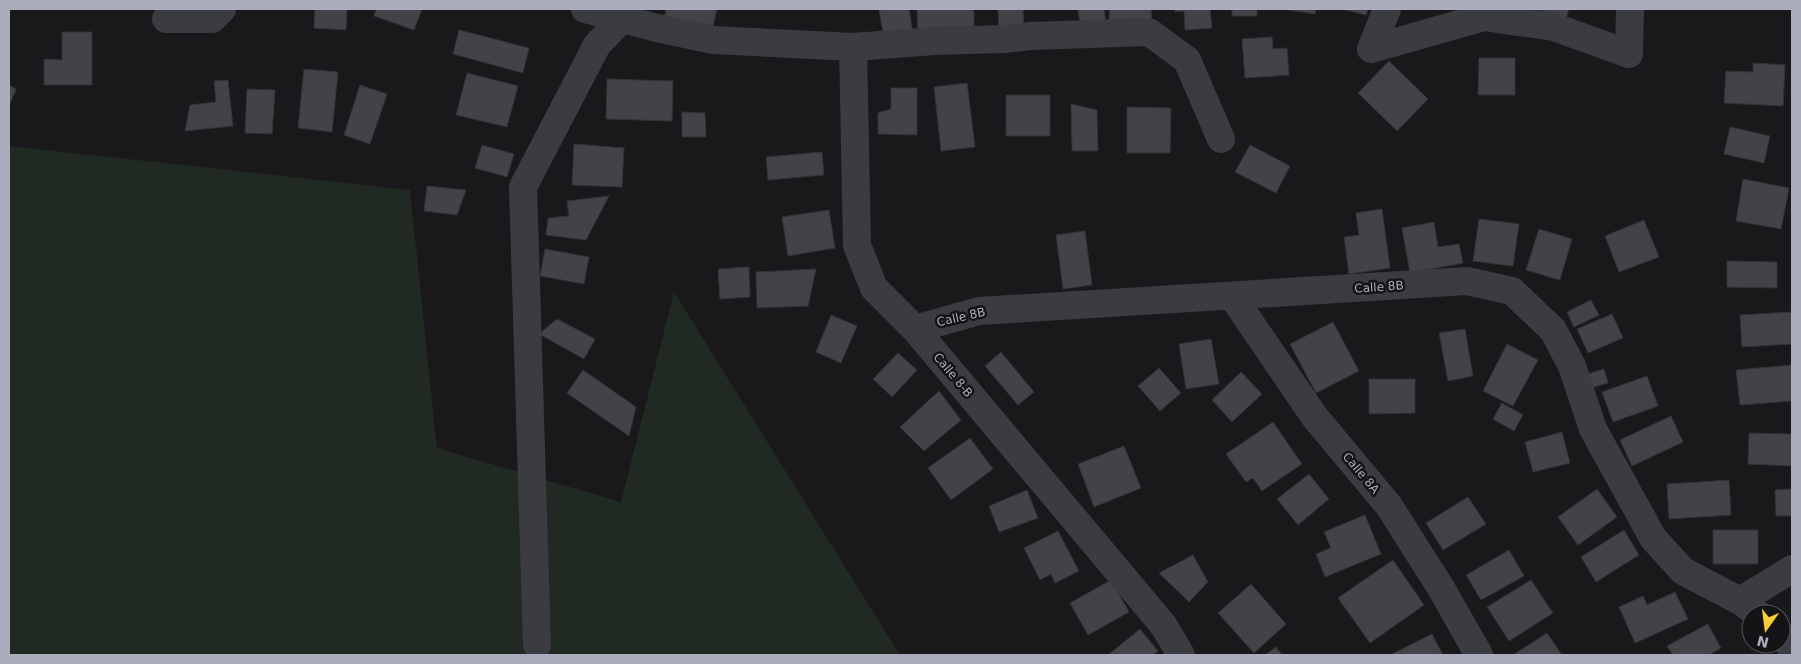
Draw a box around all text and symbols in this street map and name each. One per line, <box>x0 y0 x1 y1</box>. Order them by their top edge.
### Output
street label: Calle 8B <box>1354 278 1404 296</box>
street label: Calle 8B <box>935 305 987 329</box>
street label: Calle 8-B <box>930 350 976 400</box>
street label: Calle 8A <box>1340 450 1383 497</box>
north arrow <box>1741 604 1791 654</box>
text: N <box>1755 632 1770 651</box>

